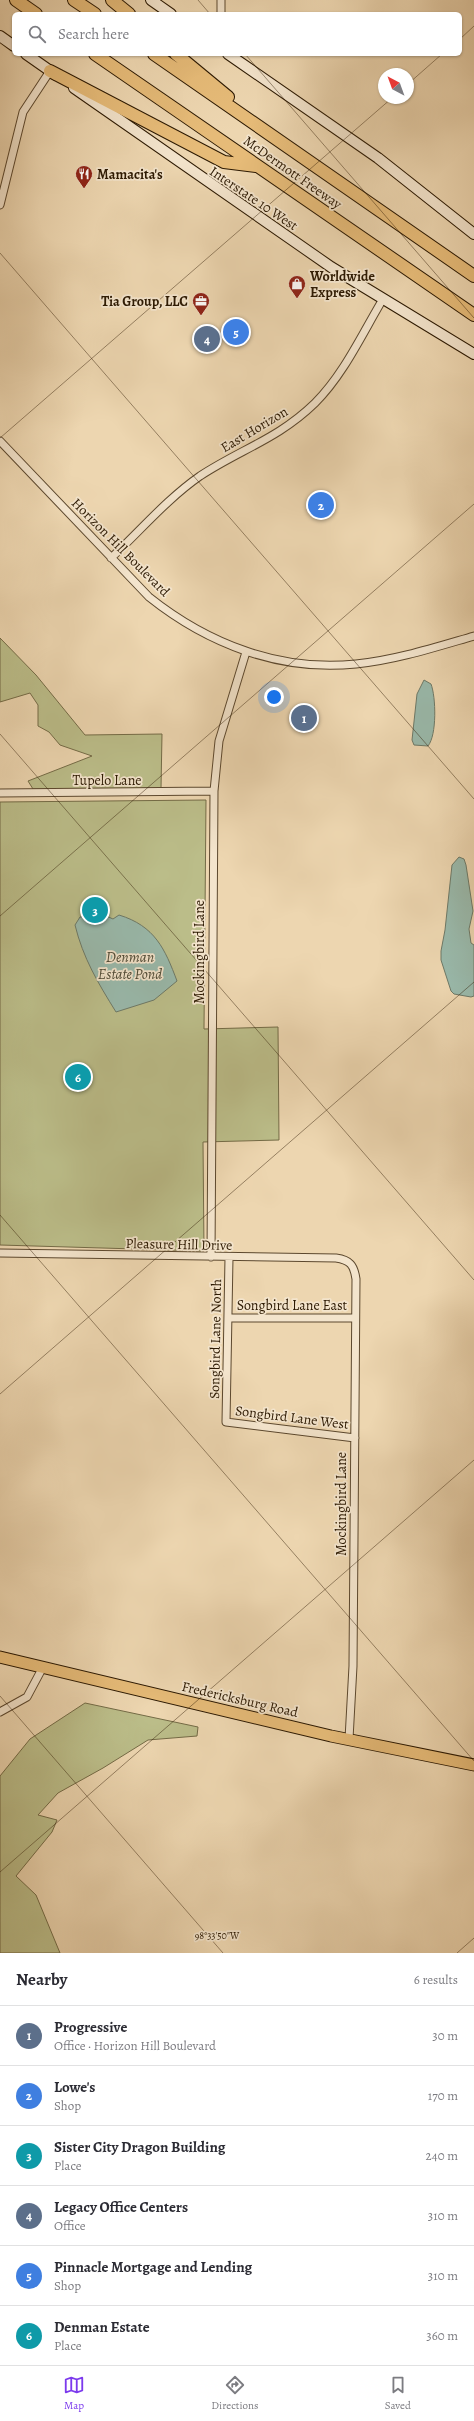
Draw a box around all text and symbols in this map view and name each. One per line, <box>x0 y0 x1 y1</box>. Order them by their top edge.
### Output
search box <box>12 12 462 56</box>
icon: search <box>26 23 48 45</box>
text: Search here <box>58 24 129 44</box>
north arrow <box>378 68 414 104</box>
street label: McDermott Freeway <box>240 131 346 214</box>
street label: Interstate 10 West <box>206 162 302 235</box>
restaurant icon: Mamacita's <box>74 164 94 189</box>
place label: Mamacita's <box>97 165 163 184</box>
place label: Worldwide Express <box>309 267 375 302</box>
shop icon: Worldwide Express <box>287 274 307 299</box>
office icon: Tia Group, LLC <box>191 291 211 316</box>
place label: Tia Group, LLC <box>101 292 188 311</box>
pin: 5 <box>223 317 249 347</box>
pin: 4 <box>194 324 220 354</box>
street label: East Horizon <box>217 402 292 457</box>
pin: 2 <box>308 490 334 520</box>
street label: Horizon Hill Boulevard <box>67 494 174 601</box>
your location <box>264 687 284 707</box>
pin: 1 <box>291 703 317 733</box>
street label: Tupelo Lane <box>72 771 142 790</box>
pin: 3 <box>82 895 108 925</box>
street label: Mockingbird Lane <box>190 900 209 1004</box>
water label: Denman Estate Pond <box>98 947 162 984</box>
pin: 6 <box>65 1062 91 1092</box>
street label: Pleasure Hill Drive <box>125 1234 233 1255</box>
street label: Songbird Lane North <box>205 1278 226 1399</box>
street label: Songbird Lane East <box>237 1296 348 1315</box>
street label: Songbird Lane West <box>234 1401 350 1434</box>
street label: Mockingbird Lane <box>332 1452 351 1556</box>
street label: Fredericksburg Road <box>180 1677 300 1722</box>
text: 98°33'50"W <box>195 1929 240 1942</box>
text: Nearby <box>16 1968 67 1991</box>
text: 6 results <box>414 1971 458 1988</box>
text: Progressive <box>54 2017 127 2037</box>
text: 1 <box>27 2027 31 2044</box>
text: 30 m <box>432 2027 458 2044</box>
text: Office · Horizon Hill Boulevard <box>54 2037 216 2054</box>
text: Lowe's <box>54 2077 96 2097</box>
text: 2 <box>26 2087 32 2104</box>
text: 170 m <box>428 2087 458 2104</box>
text: Shop <box>54 2097 81 2114</box>
text: Sister City Dragon Building <box>54 2137 225 2157</box>
text: 3 <box>26 2147 32 2164</box>
text: 240 m <box>426 2147 458 2164</box>
text: Place <box>54 2157 82 2174</box>
text: Legacy Office Centers <box>54 2197 188 2217</box>
text: 4 <box>26 2207 32 2224</box>
text: 310 m <box>428 2207 458 2224</box>
text: Office <box>54 2217 86 2234</box>
text: Pinnacle Mortgage and Lending <box>54 2257 252 2277</box>
text: 5 <box>26 2267 32 2284</box>
text: 310 m <box>428 2267 458 2284</box>
text: Shop <box>54 2277 81 2294</box>
text: Denman Estate <box>54 2317 150 2337</box>
text: 6 <box>26 2327 32 2344</box>
text: 360 m <box>426 2327 458 2344</box>
text: Place <box>54 2337 82 2354</box>
tab: Map <box>63 2374 85 2413</box>
tab: Directions <box>211 2374 259 2413</box>
tab: Saved <box>385 2374 411 2413</box>

